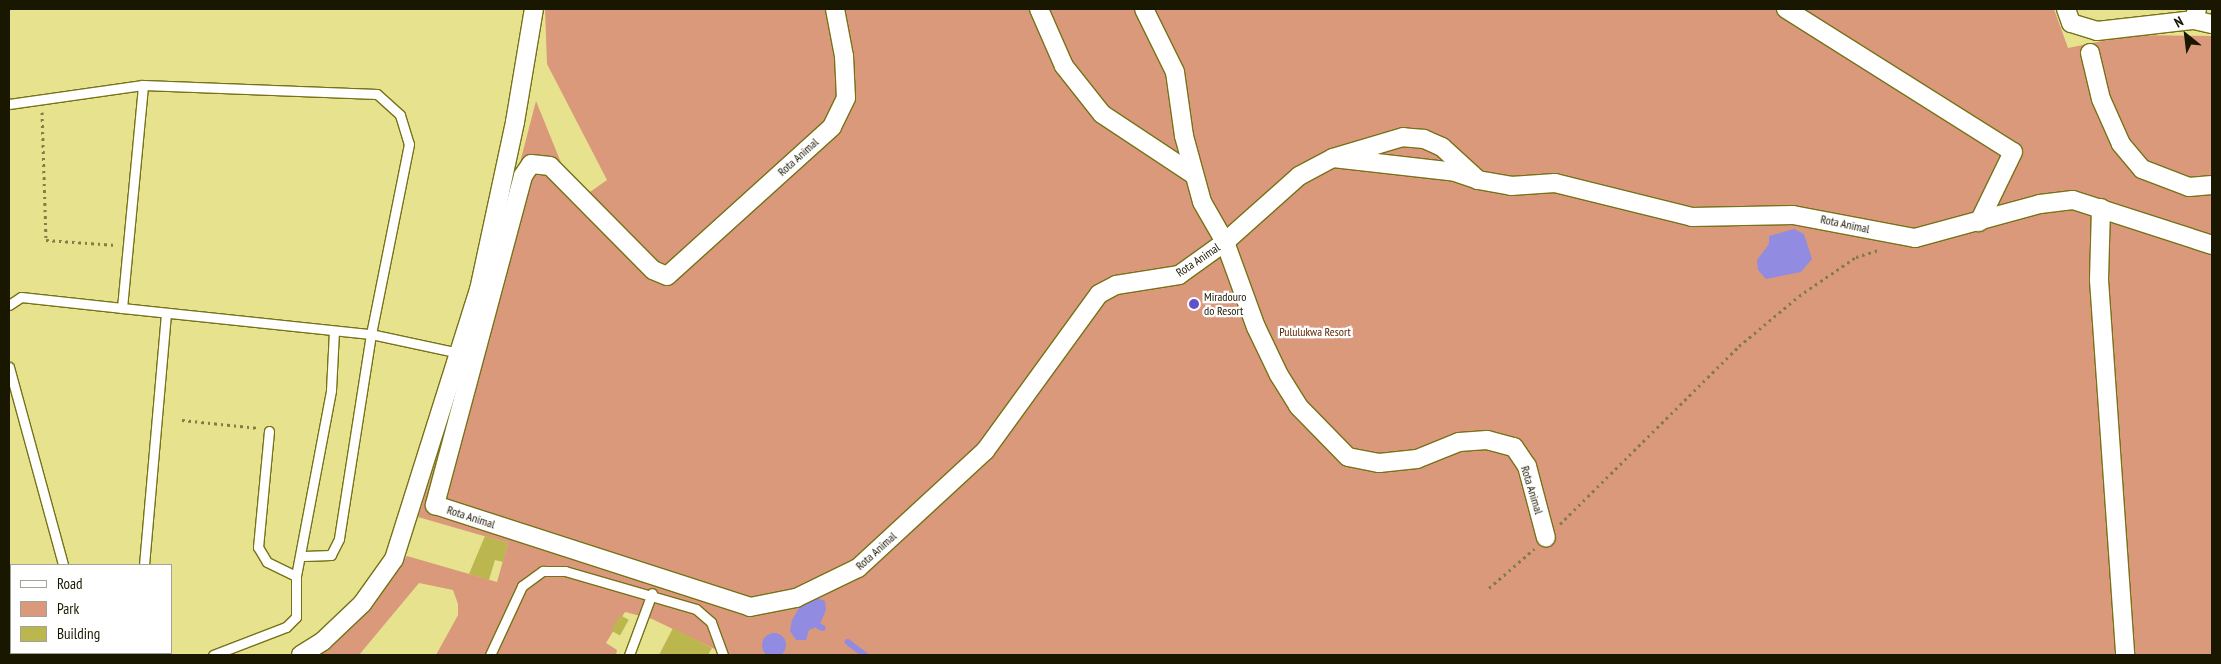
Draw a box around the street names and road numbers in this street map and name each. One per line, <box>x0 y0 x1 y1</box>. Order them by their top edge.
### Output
street label: Rota Animal <box>775 135 821 179</box>
street label: Rota Animal <box>1819 212 1871 236</box>
street label: Rota Animal <box>1173 240 1223 280</box>
street label: Rota Animal <box>1518 464 1546 516</box>
street label: Rota Animal <box>445 502 497 532</box>
street label: Rota Animal <box>853 529 899 573</box>

